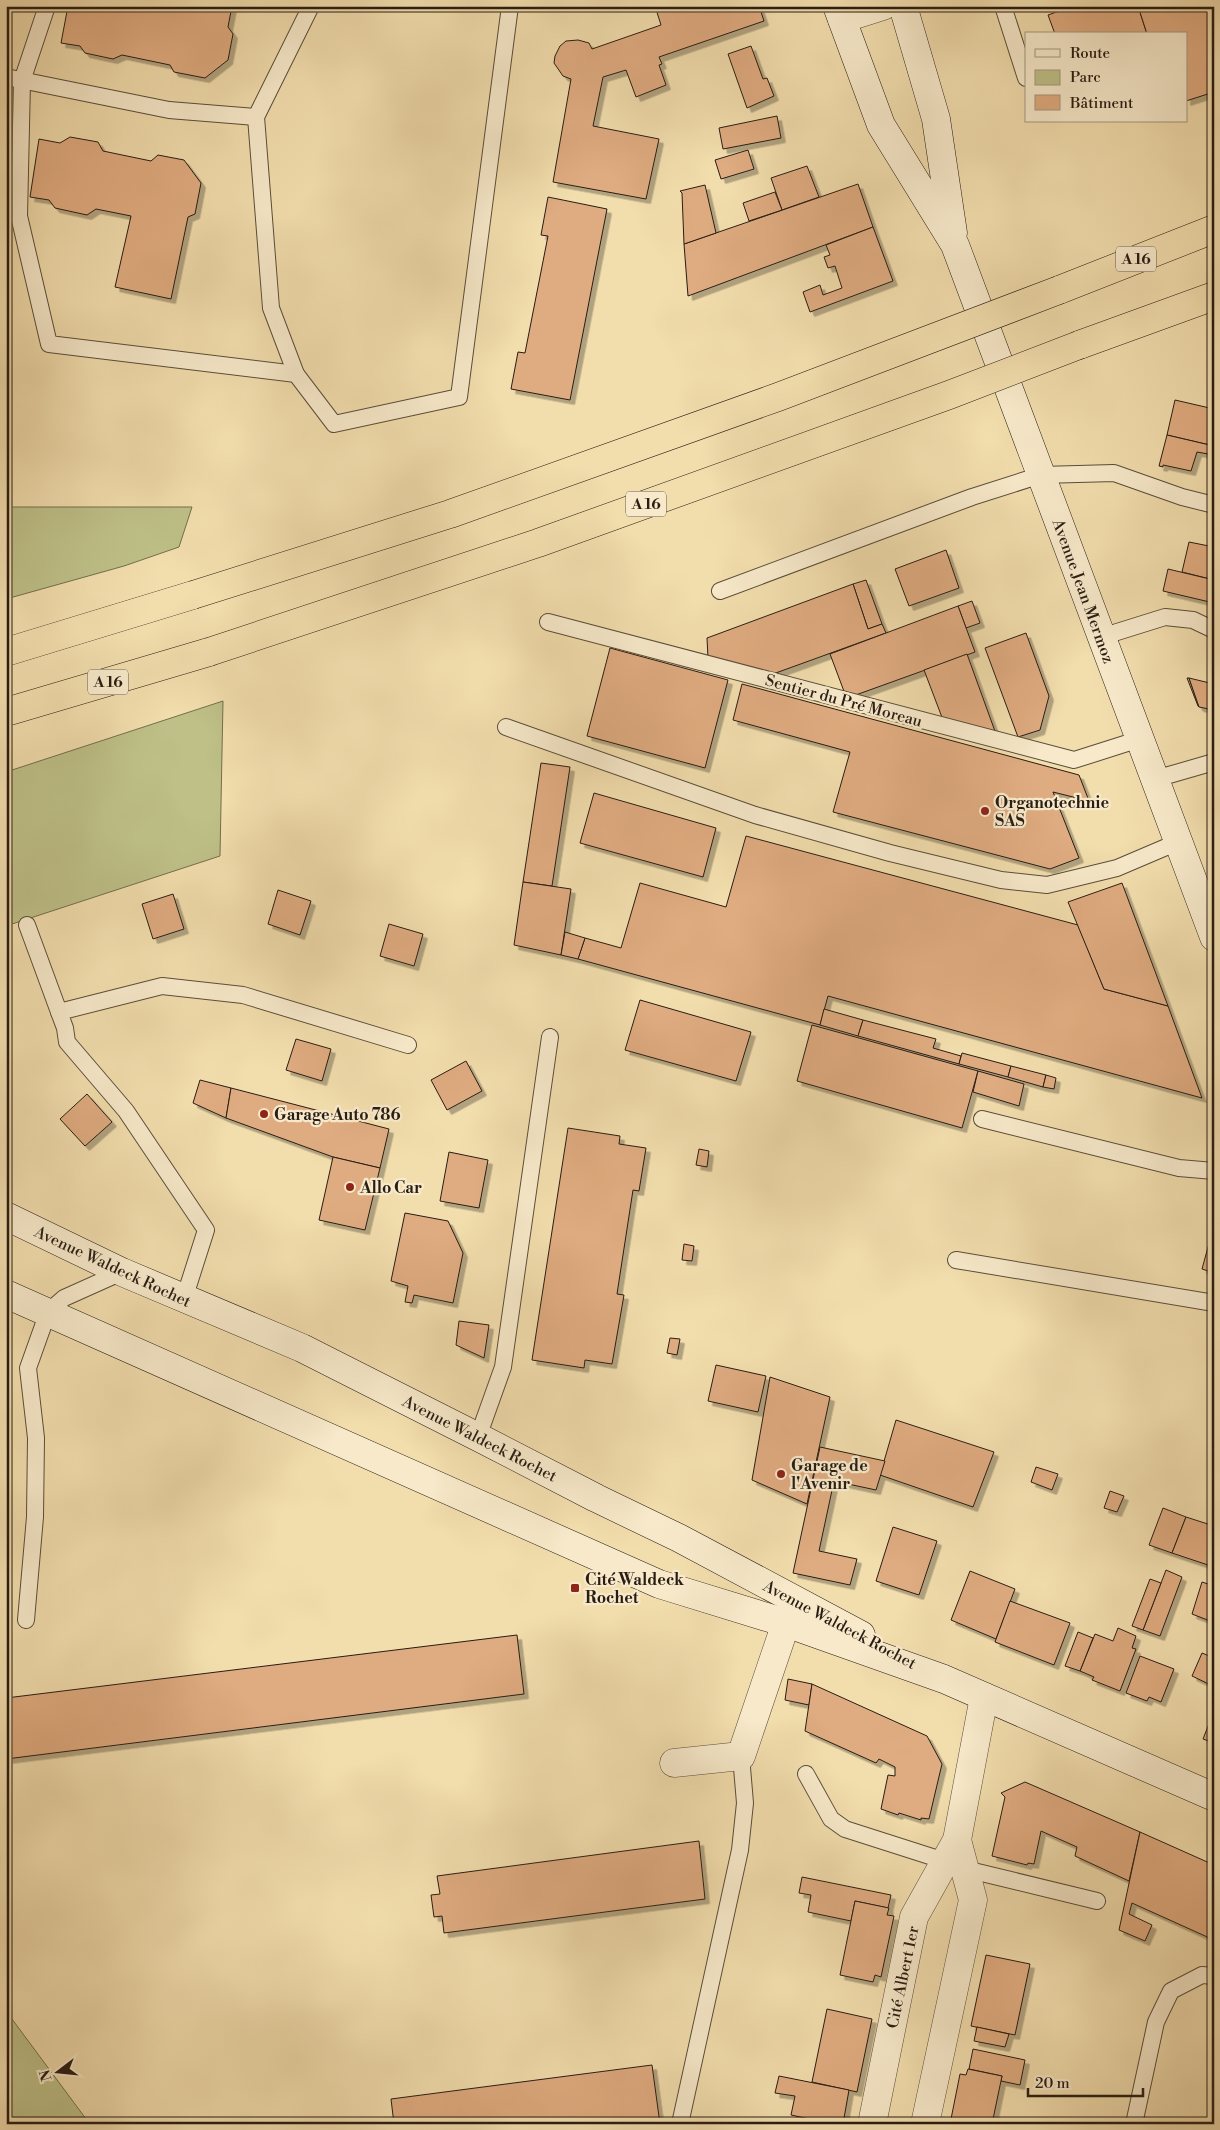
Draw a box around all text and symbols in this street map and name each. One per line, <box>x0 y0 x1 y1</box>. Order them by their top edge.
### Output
legend <box>1025 32 1188 122</box>
text: Route <box>1070 44 1110 63</box>
text: Parc <box>1070 68 1101 87</box>
text: Bâtiment <box>1069 94 1134 113</box>
road number: A 16 <box>1116 246 1156 272</box>
road number: A 16 <box>626 492 666 516</box>
street label: Avenue Jean Mermoz <box>1047 516 1118 666</box>
road number: A 16 <box>88 670 128 694</box>
street label: Sentier du Pré Moreau <box>763 670 925 732</box>
place label: Organotechnie SAS <box>995 793 1109 831</box>
marker: Organotechnie SAS <box>979 805 991 817</box>
place label: Garage Auto 786 <box>274 1105 401 1125</box>
marker: Garage Auto 786 <box>258 1108 270 1120</box>
place label: Allo Car <box>359 1178 422 1198</box>
marker: Allo Car <box>344 1181 356 1193</box>
street label: Avenue Waldeck Rochet <box>30 1221 194 1312</box>
street label: Avenue Waldeck Rochet <box>398 1391 560 1487</box>
place label: Garage de l'Avenir <box>791 1456 868 1494</box>
marker: Garage de l'Avenir <box>775 1468 787 1480</box>
place label: Cité Waldeck Rochet <box>585 1570 685 1608</box>
street label: Avenue Waldeck Rochet <box>759 1576 920 1674</box>
marker: Cité Waldeck Rochet <box>569 1582 581 1594</box>
street label: Cité Albert 1er <box>882 1924 924 2030</box>
north arrow <box>32 2048 82 2098</box>
scale bar <box>1028 2065 1142 2097</box>
text: N <box>36 2068 57 2083</box>
text: 20 m <box>1035 2074 1070 2093</box>

